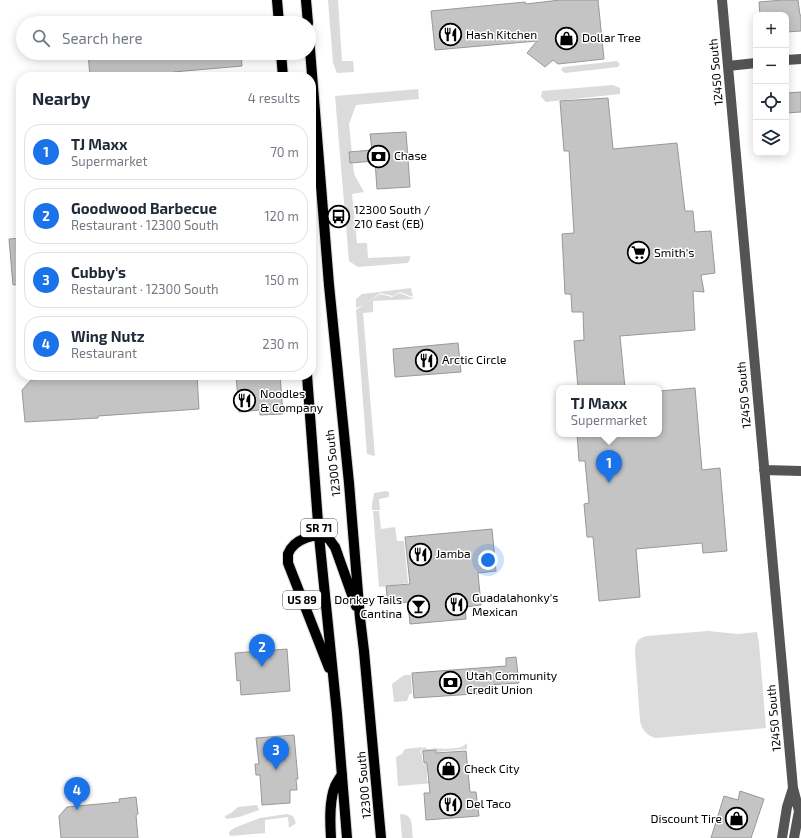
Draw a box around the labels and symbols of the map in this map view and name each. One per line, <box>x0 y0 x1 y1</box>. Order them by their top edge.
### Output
restaurant icon: Hash Kitchen <box>437 22 463 48</box>
shop icon: Dollar Tree <box>553 25 579 51</box>
place label: Hash Kitchen <box>466 27 537 41</box>
place label: Dollar Tree <box>582 30 641 44</box>
street label: 12450 South <box>705 38 725 106</box>
bank icon: Chase <box>366 143 392 169</box>
place label: Chase <box>394 148 427 162</box>
place label: 12300 South / 210 East (EB) <box>354 202 430 230</box>
bus stop icon: 12300 South / 210 East (EB) <box>326 204 352 230</box>
supermarket icon: Smith's <box>625 240 651 266</box>
place label: Smith's <box>654 245 694 259</box>
restaurant icon: Arctic Circle <box>414 347 440 373</box>
place label: Arctic Circle <box>442 352 506 366</box>
street label: 12450 South <box>733 361 753 429</box>
place label: Noodles & Company <box>260 386 324 414</box>
restaurant icon: Noodles & Company <box>232 388 258 414</box>
street label: 12300 South <box>322 429 342 497</box>
pin: 1 <box>596 450 622 483</box>
road number: SR 71 <box>301 519 337 537</box>
restaurant icon: Jamba <box>407 541 433 567</box>
place label: Jamba <box>436 546 471 560</box>
your location <box>478 550 498 570</box>
place label: Guadalahonky's Mexican <box>472 590 558 618</box>
road number: US 89 <box>283 591 321 609</box>
place label: Donkey Tails Cantina <box>334 592 402 620</box>
restaurant icon: Guadalahonky's Mexican <box>443 592 469 618</box>
bar icon: Donkey Tails Cantina <box>405 594 431 620</box>
pin: 2 <box>249 634 275 667</box>
place label: Utah Community Credit Union <box>466 668 558 696</box>
bank icon: Utah Community Credit Union <box>437 670 463 696</box>
street label: 12450 South <box>763 684 783 752</box>
pin: 3 <box>263 737 289 770</box>
street label: 12300 South <box>353 751 373 819</box>
shop icon: Check City <box>435 756 461 782</box>
place label: Check City <box>464 761 520 775</box>
pin: 4 <box>64 777 90 810</box>
restaurant icon: Del Taco <box>438 791 464 817</box>
place label: Del Taco <box>466 796 511 810</box>
shop icon: Discount Tire <box>724 806 750 832</box>
place label: Discount Tire <box>651 811 722 825</box>

